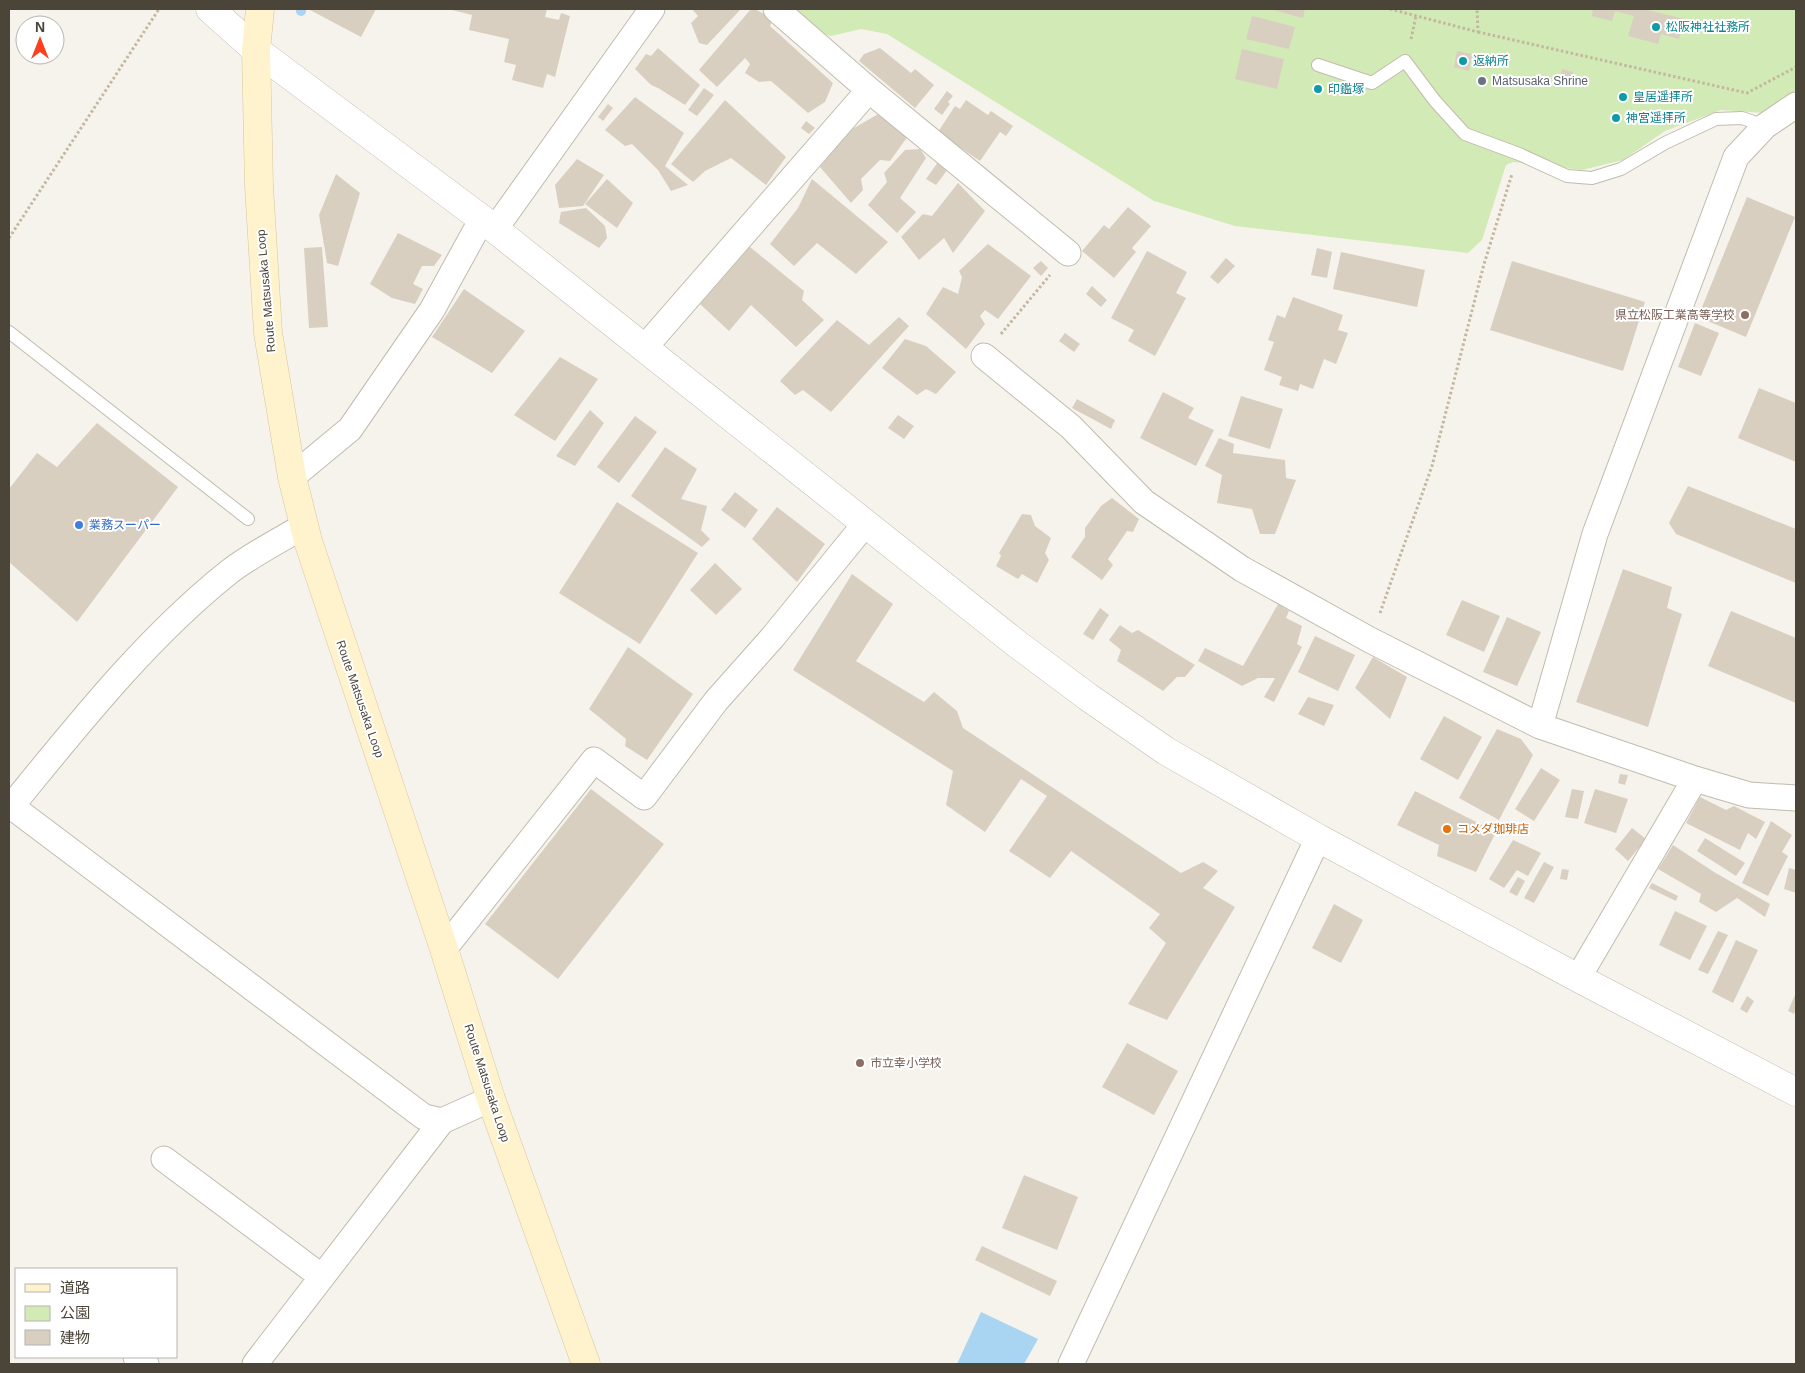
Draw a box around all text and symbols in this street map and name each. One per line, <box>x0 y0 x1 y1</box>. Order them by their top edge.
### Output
north arrow <box>15 15 65 65</box>
text: N <box>35 19 45 35</box>
place label: 松阪神社社務所 <box>1666 20 1750 34</box>
marker: 松阪神社社務所 <box>1650 21 1662 33</box>
place label: 返納所 <box>1473 54 1509 68</box>
marker: 返納所 <box>1457 55 1469 67</box>
place label: Matsusaka Shrine <box>1492 74 1588 88</box>
marker: Matsusaka Shrine <box>1476 75 1488 87</box>
place label: 印鑑塚 <box>1328 82 1364 96</box>
marker: 印鑑塚 <box>1312 83 1324 95</box>
place label: 皇居遥拝所 <box>1633 90 1693 104</box>
marker: 皇居遥拝所 <box>1617 91 1629 103</box>
place label: 神宮遥拝所 <box>1626 111 1686 125</box>
marker: 神宮遥拝所 <box>1610 112 1622 124</box>
street label: Route Matsusaka Loop <box>254 229 278 353</box>
place label: 県立松阪工業高等学校 <box>1615 308 1735 322</box>
marker: 県立松阪工業高等学校 <box>1739 309 1751 321</box>
place label: 業務スーパー <box>89 518 161 532</box>
marker: 業務スーパー <box>73 519 85 531</box>
street label: Route Matsusaka Loop <box>333 638 387 760</box>
place label: コメダ珈琲店 <box>1457 822 1529 836</box>
marker: コメダ珈琲店 <box>1441 823 1453 835</box>
street label: Route Matsusaka Loop <box>461 1022 513 1144</box>
place label: 市立幸小学校 <box>870 1056 942 1070</box>
marker: 市立幸小学校 <box>854 1057 866 1069</box>
legend <box>15 1268 178 1358</box>
text: 道路 <box>60 1279 90 1296</box>
text: 公園 <box>60 1304 90 1321</box>
text: 建物 <box>60 1329 90 1346</box>

